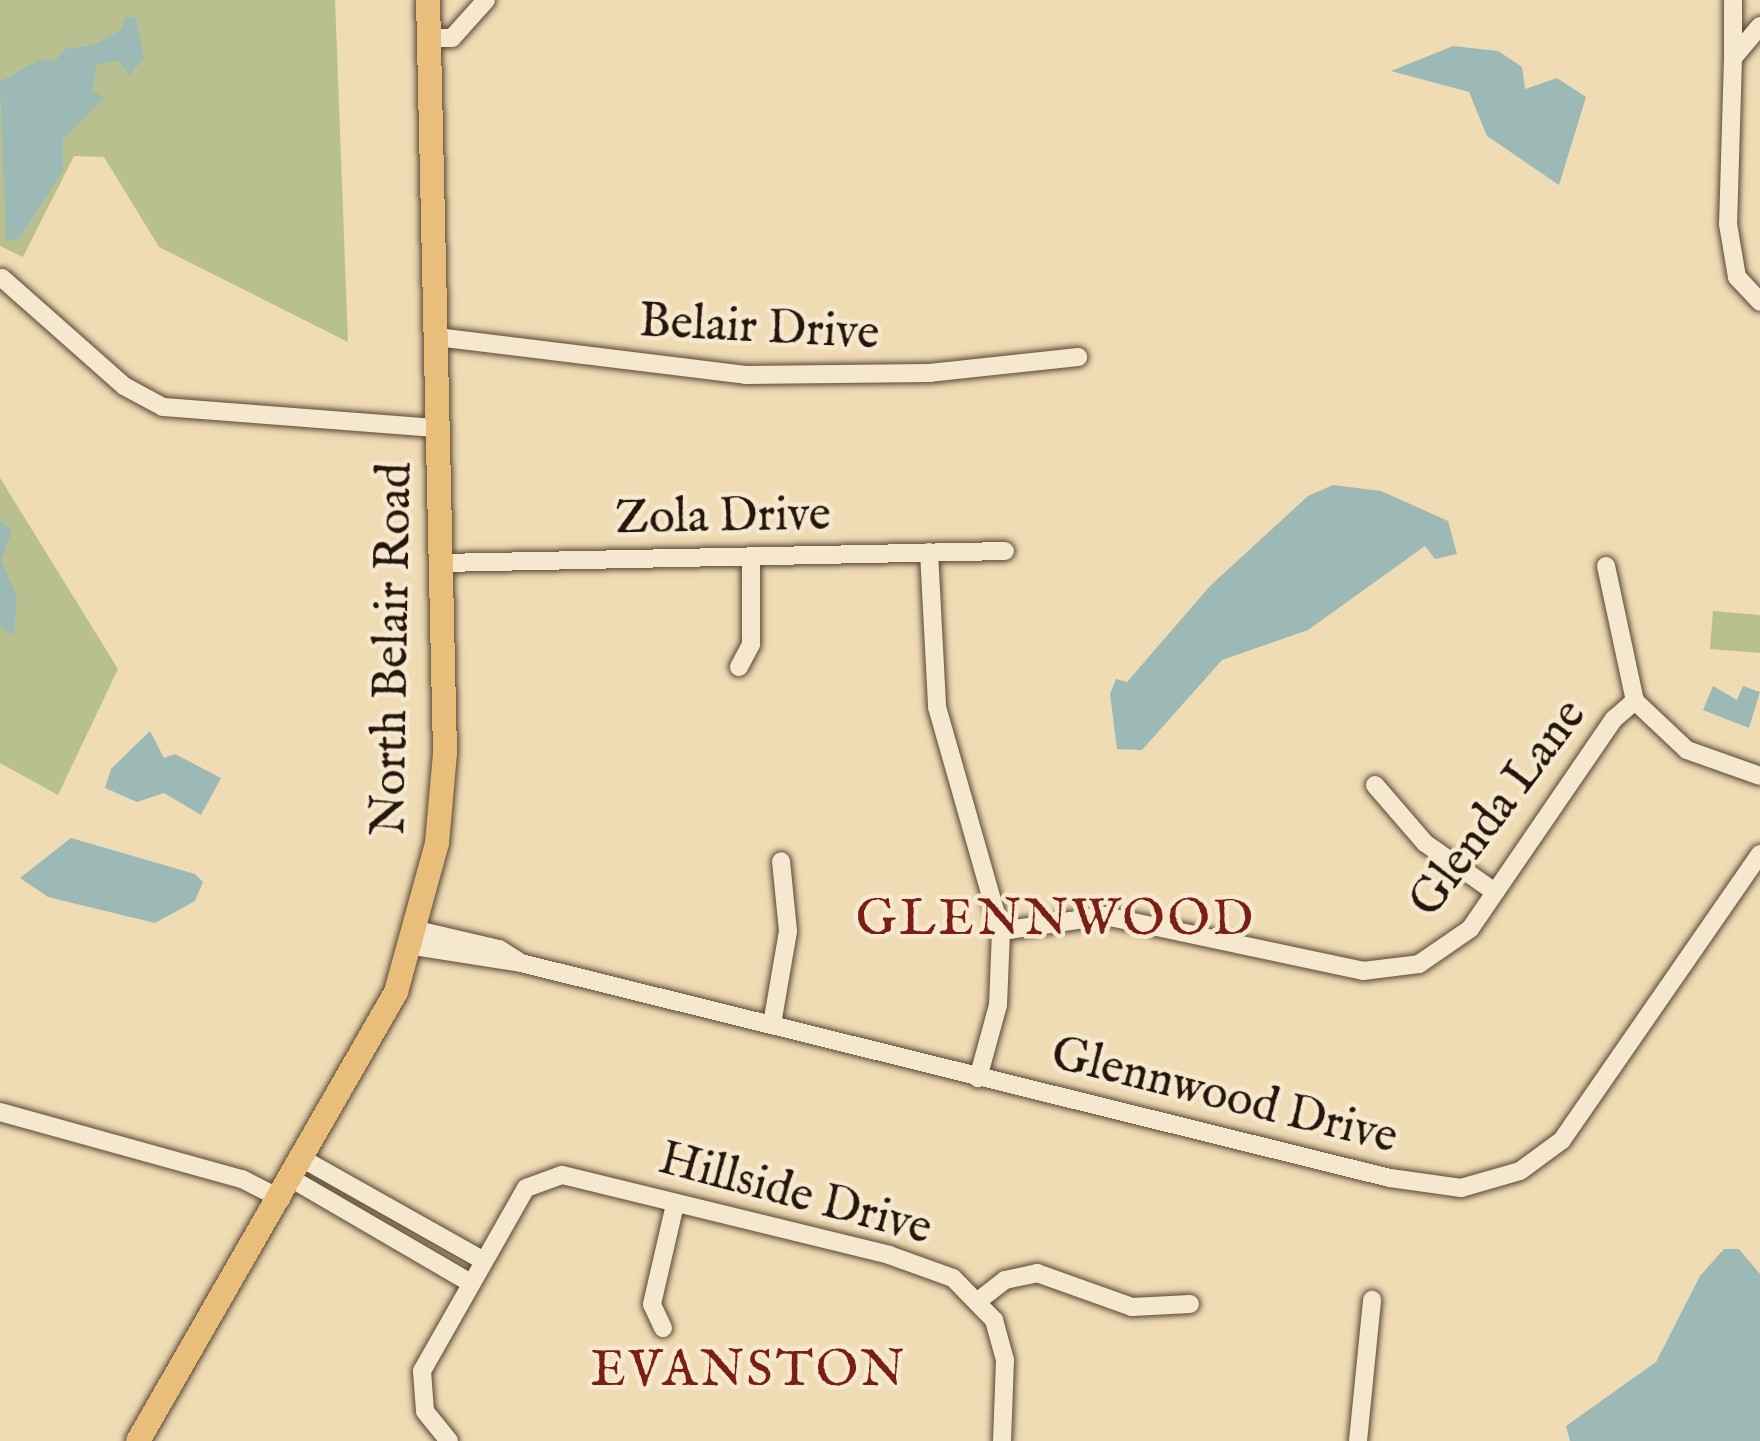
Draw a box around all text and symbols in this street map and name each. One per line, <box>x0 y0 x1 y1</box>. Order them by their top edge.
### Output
street label: Belair Drive <box>637 294 881 364</box>
street label: North Belair Road <box>362 462 426 836</box>
street label: Zola Drive <box>615 487 831 549</box>
street label: Glenda Lane <box>1398 689 1600 929</box>
district label: GLENNWOOD <box>856 890 1256 952</box>
street label: Glennwood Drive <box>1045 1026 1403 1168</box>
street label: Hillside Drive <box>652 1131 938 1259</box>
district label: EVANSTON <box>591 1341 907 1403</box>

